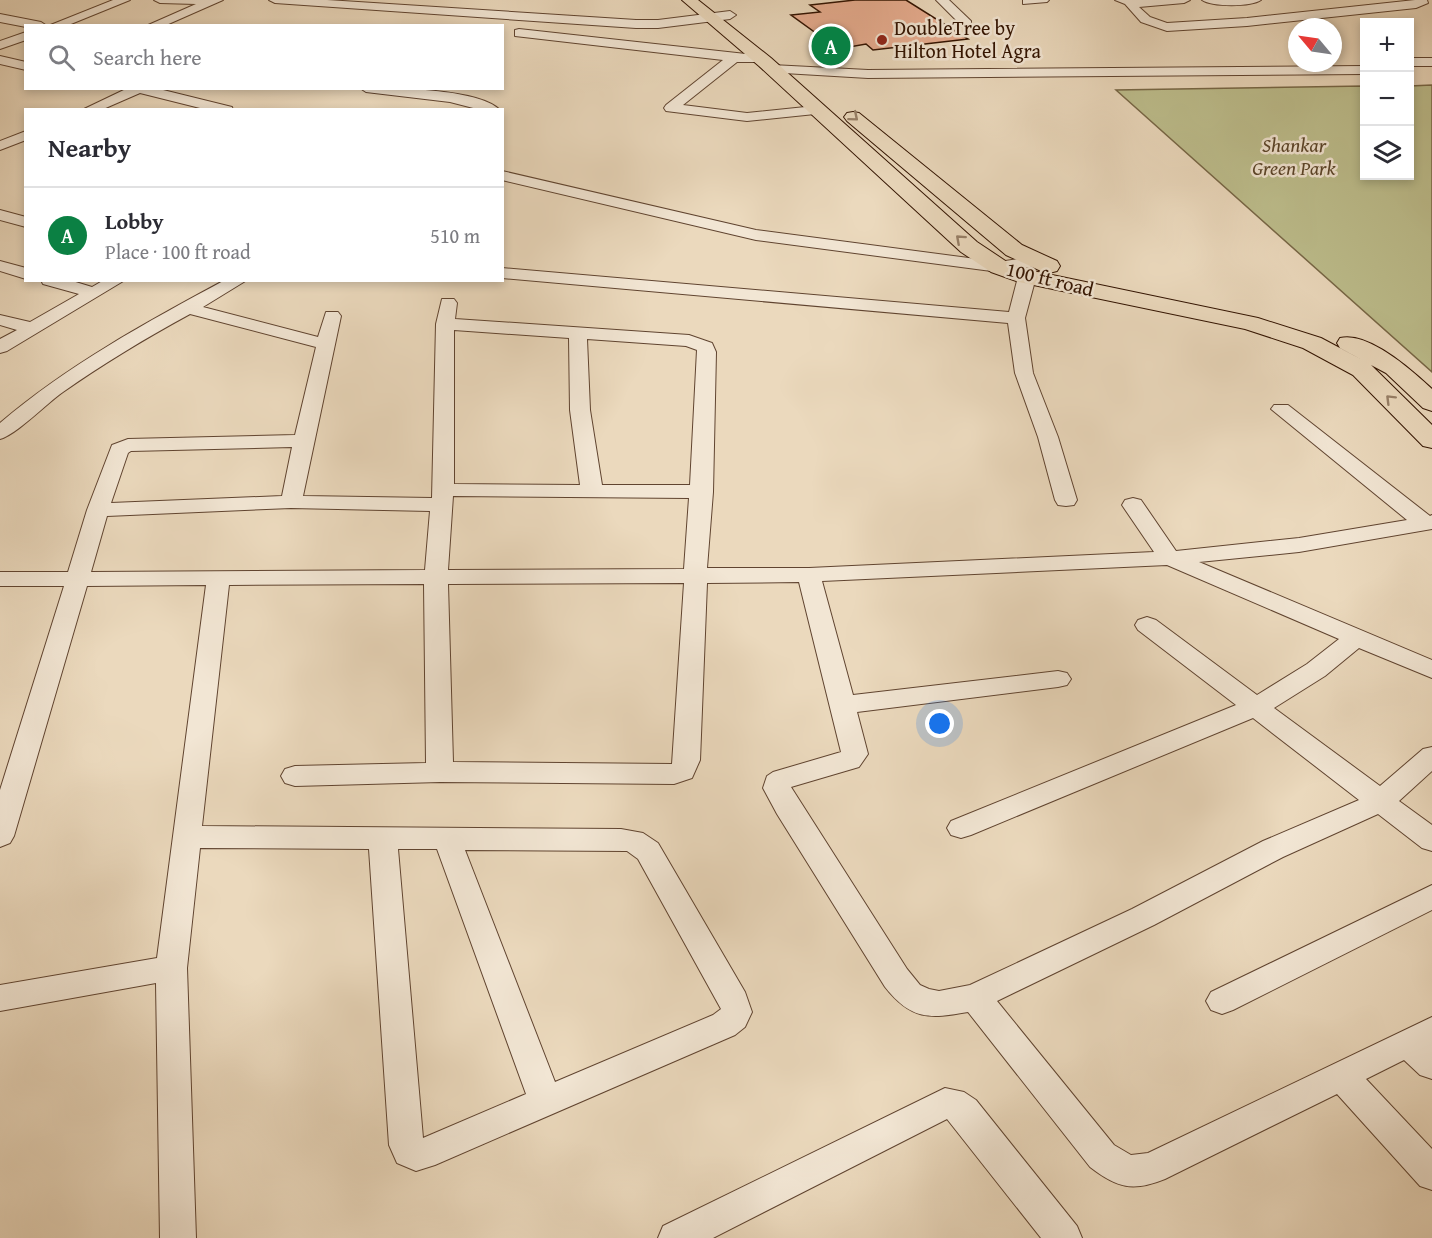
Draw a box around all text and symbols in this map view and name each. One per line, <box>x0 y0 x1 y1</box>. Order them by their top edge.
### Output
place label: DoubleTree by Hilton Hotel Agra <box>894 13 1041 65</box>
north arrow <box>1288 18 1342 72</box>
map controls <box>1360 18 1414 180</box>
button: + <box>1360 18 1414 72</box>
search box <box>24 24 504 90</box>
pin: A <box>812 24 850 68</box>
marker: DoubleTree by Hilton Hotel Agra <box>875 33 889 47</box>
icon: search <box>45 41 78 74</box>
text: Search here <box>93 41 202 73</box>
button: − <box>1360 72 1414 126</box>
one-way arrow <box>847 110 858 121</box>
button: layers <box>1360 126 1414 180</box>
text: Nearby <box>48 128 131 167</box>
park label: Shankar Green Park <box>1252 130 1337 182</box>
text: Lobby <box>105 205 164 237</box>
text: A <box>61 221 74 250</box>
text: 510 m <box>430 221 480 250</box>
one-way arrow <box>956 235 967 246</box>
text: Place · 100 ft road <box>105 237 251 266</box>
street label: 100 ft road <box>1003 254 1097 303</box>
one-way arrow <box>1387 395 1398 406</box>
your location <box>925 709 954 738</box>

